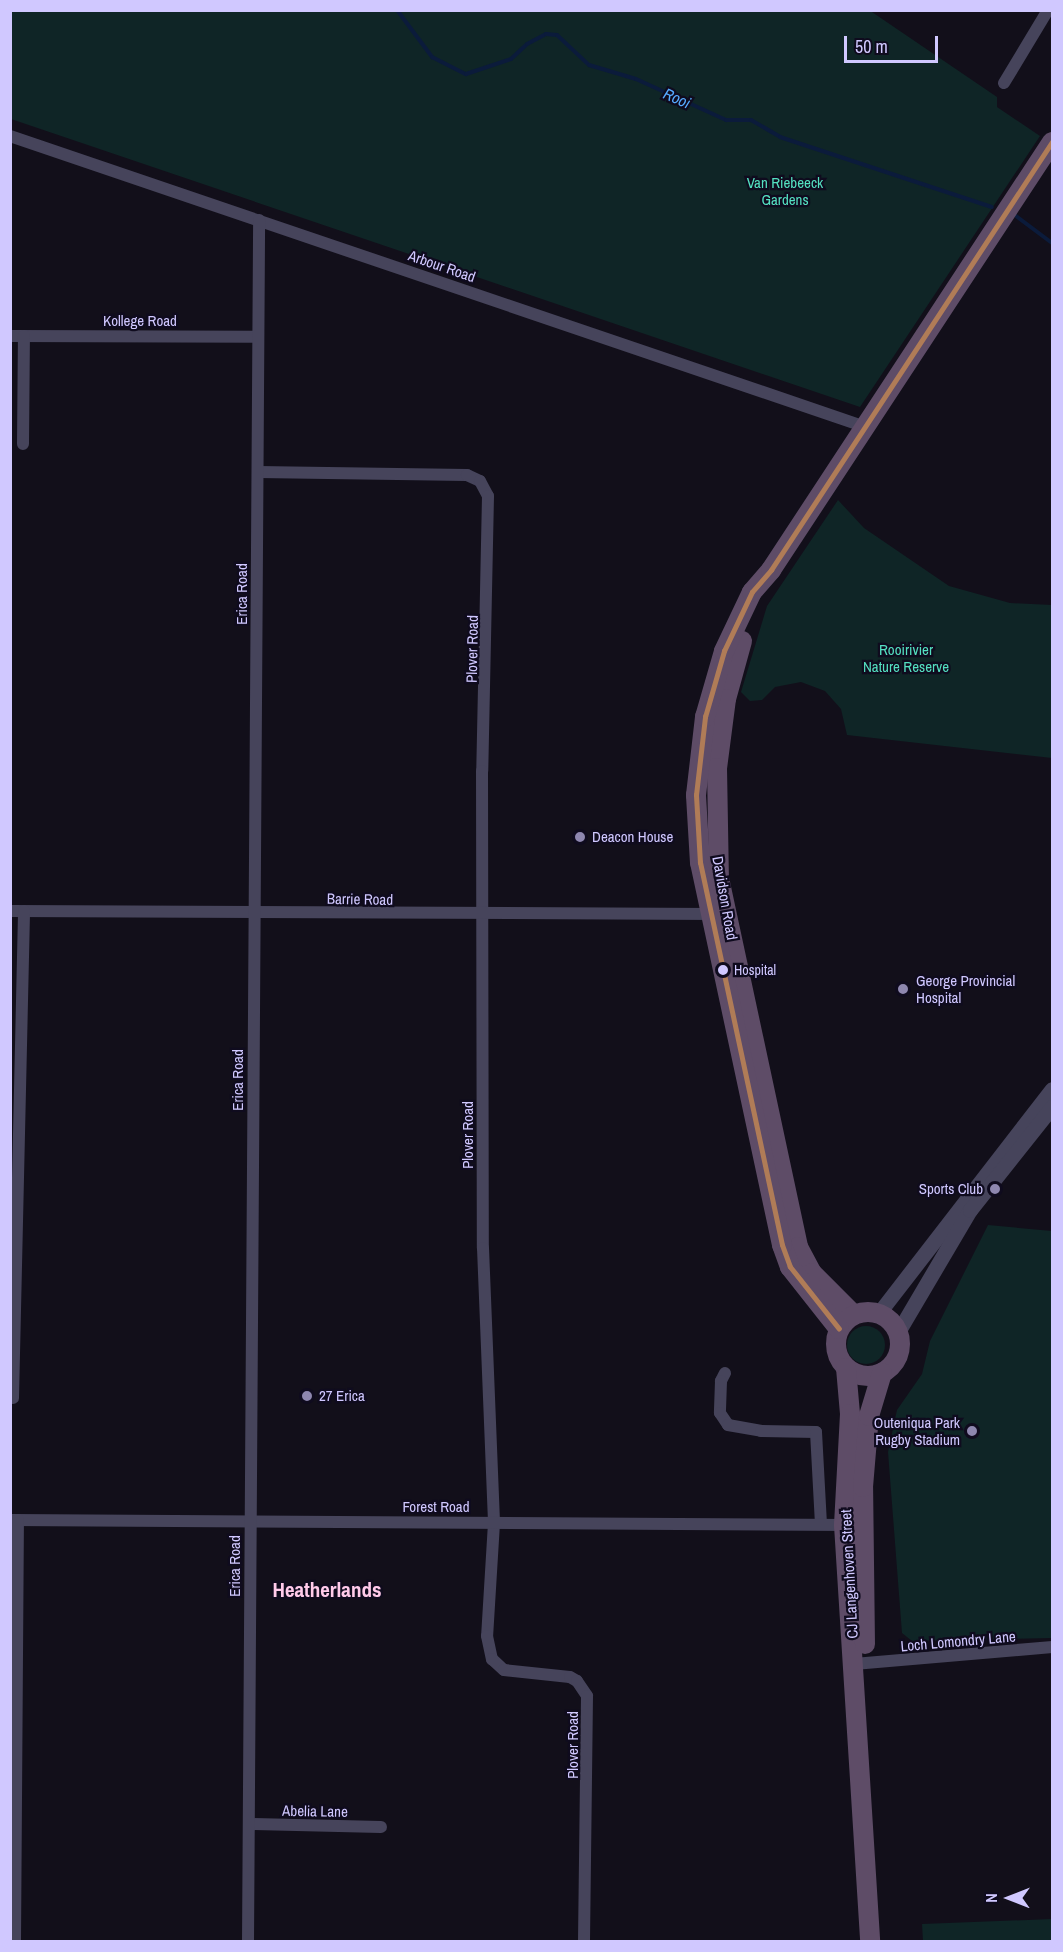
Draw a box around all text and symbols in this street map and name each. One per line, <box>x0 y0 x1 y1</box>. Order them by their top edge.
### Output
scale bar <box>847 24 942 62</box>
text: 50 m <box>855 34 888 59</box>
water label: Rooi <box>660 84 694 112</box>
park label: Van Riebeeck Gardens <box>747 173 823 208</box>
street label: Arbour Road <box>406 246 478 286</box>
street label: Kollege Road <box>103 312 177 330</box>
street label: Erica Road <box>233 563 251 625</box>
street label: Plover Road <box>462 615 482 683</box>
park label: Rooirivier Nature Reserve <box>863 640 949 675</box>
place label: Deacon House <box>592 828 673 846</box>
marker: Deacon House <box>573 830 587 844</box>
street label: Davidson Road <box>709 855 741 941</box>
street label: Barrie Road <box>327 889 393 909</box>
place label: Hospital <box>734 962 776 978</box>
marker: Hospital <box>717 964 729 976</box>
place label: George Provincial Hospital <box>916 971 1015 1006</box>
marker: George Provincial Hospital <box>894 980 912 998</box>
street label: Erica Road <box>229 1049 247 1111</box>
street label: Plover Road <box>459 1101 477 1169</box>
place label: Sports Club <box>919 1180 983 1198</box>
marker: Sports Club <box>988 1182 1002 1196</box>
place label: 27 Erica <box>319 1387 365 1405</box>
marker: 27 Erica <box>300 1389 314 1403</box>
place label: Outeniqua Park Rugby Stadium <box>874 1413 960 1448</box>
marker: Outeniqua Park Rugby Stadium <box>965 1424 979 1438</box>
street label: Forest Road <box>402 1498 470 1516</box>
street label: CJ Langenhoven Street <box>837 1509 861 1639</box>
street label: Erica Road <box>226 1535 244 1597</box>
district label: Heatherlands <box>272 1577 382 1603</box>
street label: Loch Lomondry Lane <box>900 1627 1016 1655</box>
street label: Plover Road <box>564 1711 582 1779</box>
street label: Abelia Lane <box>282 1801 348 1821</box>
north arrow <box>979 1868 1039 1928</box>
text: N <box>980 1893 1002 1903</box>

